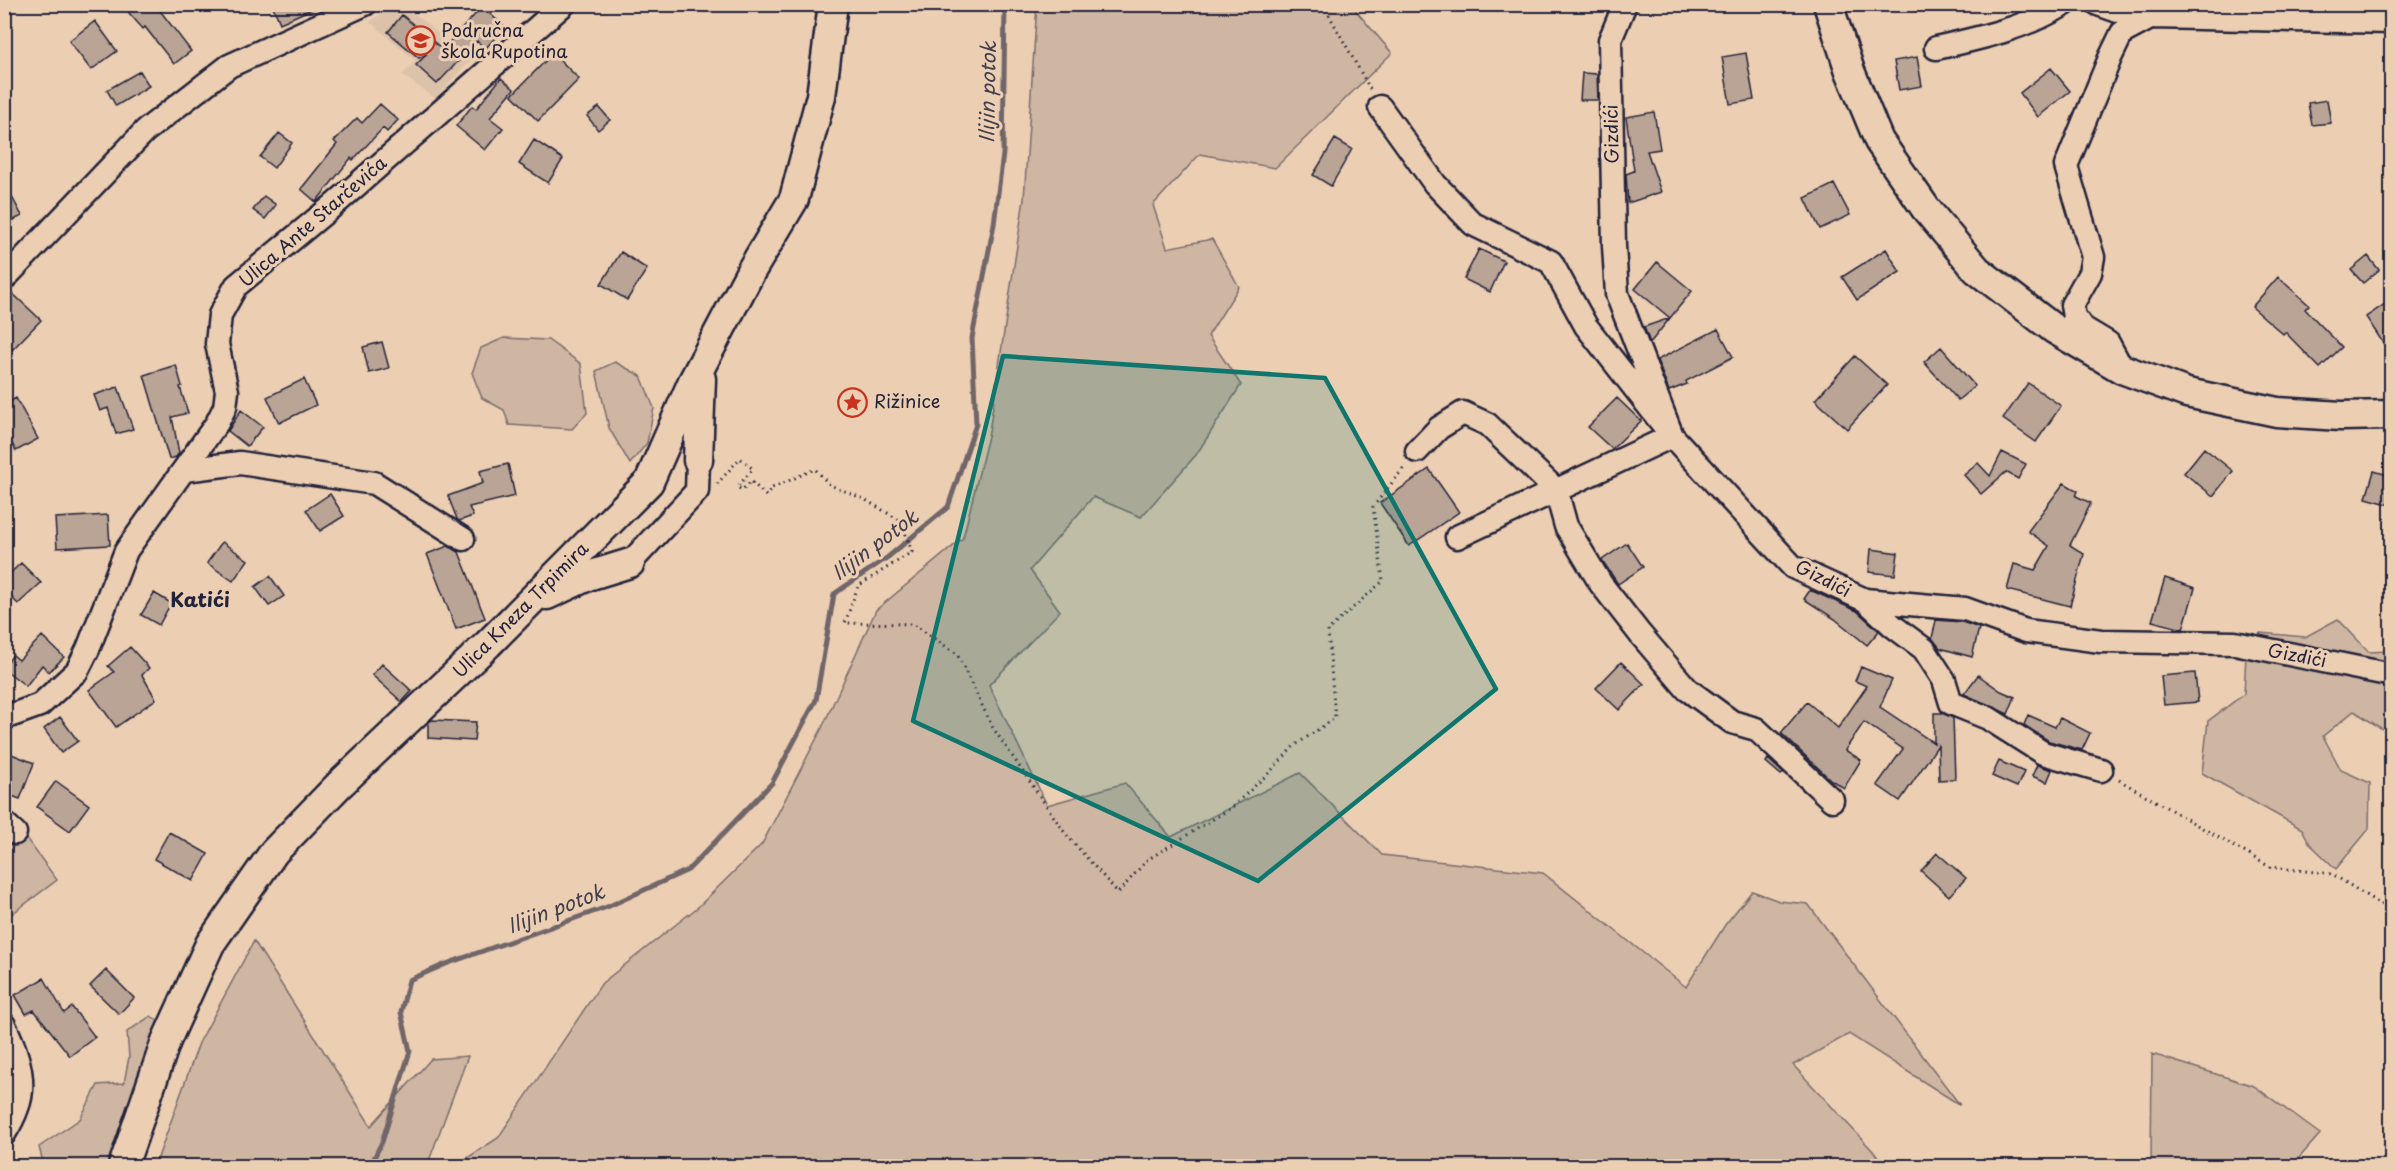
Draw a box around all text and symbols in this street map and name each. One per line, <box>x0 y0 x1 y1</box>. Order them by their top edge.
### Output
place label: Područna škola Rupotina <box>441 16 568 64</box>
school or university icon: Područna škola Rupotina <box>404 25 436 57</box>
water label: Ilijin potok <box>971 40 1003 143</box>
street label: Gizdići <box>1596 104 1625 164</box>
street label: Ulica Ante Starčevića <box>232 149 392 293</box>
place icon: Rižinice <box>837 386 869 418</box>
place label: Rižinice <box>874 387 940 414</box>
water label: Ilijin potok <box>825 501 925 587</box>
street label: Ulica Kneza Trpimira <box>446 534 595 683</box>
street label: Gizdići <box>1791 552 1856 603</box>
district label: Katići <box>170 584 230 614</box>
street label: Gizdići <box>2266 636 2329 673</box>
water label: Ilijin potok <box>503 876 609 940</box>

